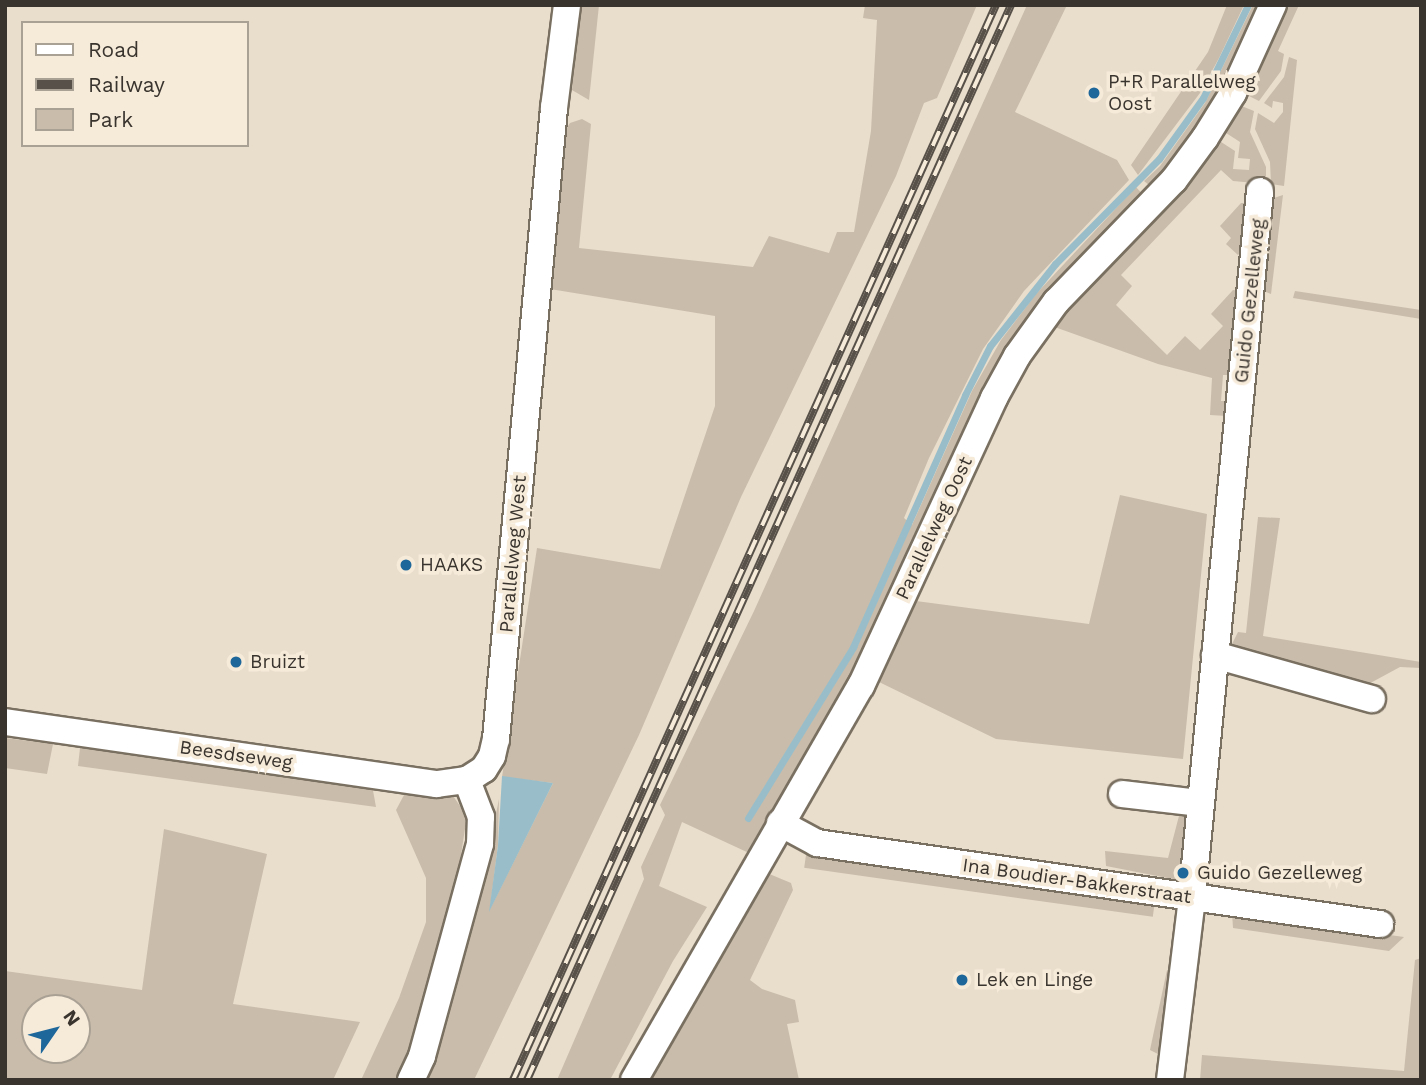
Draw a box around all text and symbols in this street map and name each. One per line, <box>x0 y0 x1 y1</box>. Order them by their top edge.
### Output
legend <box>21 21 248 147</box>
text: Road <box>88 37 139 62</box>
place label: P+R Parallelweg Oost <box>1108 71 1255 115</box>
text: Railway <box>88 72 165 97</box>
marker: P+R Parallelweg Oost <box>1086 85 1102 101</box>
text: Park <box>88 107 133 132</box>
street label: Guido Gezelleweg <box>1230 218 1270 384</box>
street label: Parallelweg Oost <box>891 453 977 603</box>
street label: Parallelweg West <box>495 474 531 634</box>
place label: HAAKS <box>420 554 483 576</box>
marker: HAAKS <box>398 557 414 573</box>
place label: Bruizt <box>250 651 305 673</box>
marker: Bruizt <box>228 654 244 670</box>
street label: Beesdseweg <box>178 736 294 774</box>
street label: Ina Boudier-Bakkerstraat <box>961 854 1193 908</box>
place label: Guido Gezelleweg <box>1197 862 1362 884</box>
marker: Guido Gezelleweg <box>1175 865 1191 881</box>
place label: Lek en Linge <box>976 969 1094 991</box>
marker: Lek en Linge <box>954 972 970 988</box>
north arrow <box>21 994 91 1064</box>
text: N <box>59 1005 85 1030</box>

